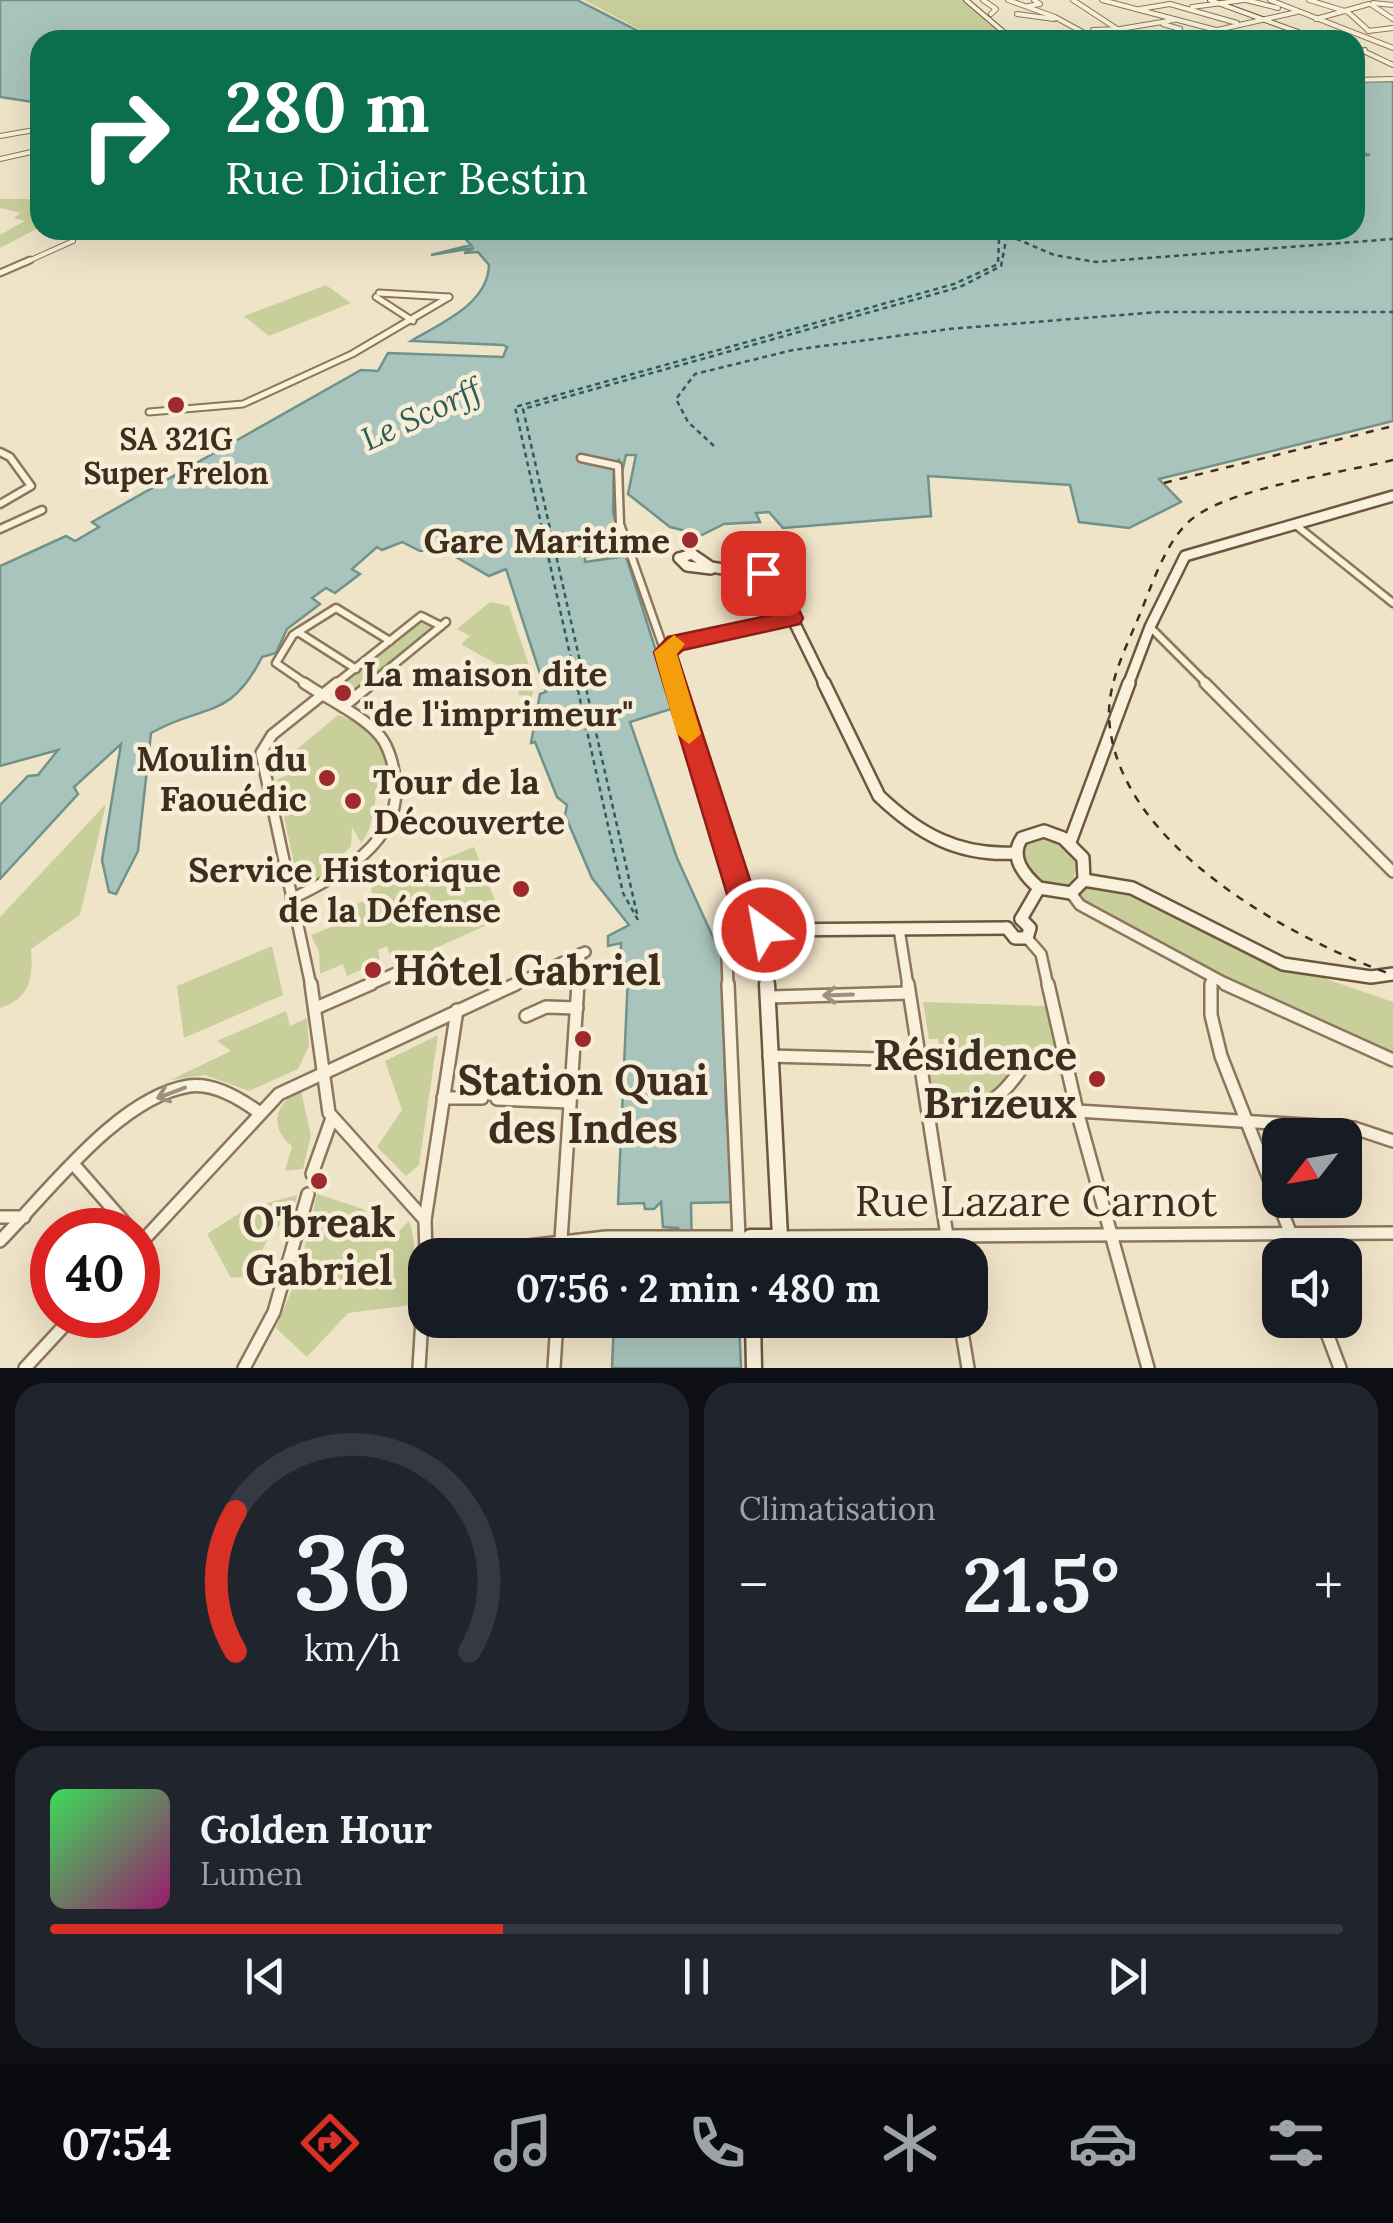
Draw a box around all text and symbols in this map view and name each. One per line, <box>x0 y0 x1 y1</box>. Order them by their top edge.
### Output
text: 280 m <box>225 62 430 151</box>
icon: right <box>60 70 190 200</box>
text: Rue Didier Bestin <box>225 149 588 206</box>
water label: Le Scorff <box>355 367 490 460</box>
marker: SA 321G Super Frelon <box>165 394 187 416</box>
place label: SA 321G Super Frelon <box>83 420 269 492</box>
place label: Gare Maritime <box>424 518 670 563</box>
marker: Gare Maritime <box>679 529 701 551</box>
pin <box>721 531 806 616</box>
icon: arrive <box>736 546 791 601</box>
place label: La maison dite "de l'imprimeur" <box>363 651 633 736</box>
marker: La maison dite "de l'imprimeur" <box>332 682 354 704</box>
place label: Moulin du Faouédic <box>136 736 307 821</box>
place label: Tour de la Découverte <box>373 759 565 844</box>
marker: Moulin du Faouédic <box>316 767 338 789</box>
marker: Tour de la Découverte <box>342 790 364 812</box>
place label: Service Historique de la Défense <box>188 847 501 932</box>
marker: Service Historique de la Défense <box>510 878 532 900</box>
position arrow <box>712 878 816 982</box>
place label: Hôtel Gabriel <box>393 943 661 997</box>
marker: Hôtel Gabriel <box>362 959 384 981</box>
one-way arrow <box>822 985 855 1004</box>
marker: Station Quai des Indes <box>572 1028 594 1050</box>
place label: Résidence Brizeux <box>873 1028 1077 1130</box>
place label: Station Quai des Indes <box>458 1053 708 1155</box>
marker: Résidence Brizeux <box>1086 1068 1108 1090</box>
one-way arrow <box>156 1085 187 1103</box>
north arrow <box>1262 1118 1362 1218</box>
map controls <box>1262 1118 1362 1338</box>
marker: O'break Gabriel <box>308 1170 330 1192</box>
street label: Rue Lazare Carnot <box>855 1174 1218 1228</box>
place label: O'break Gabriel <box>242 1195 396 1297</box>
speed limit sign: 40 <box>30 1208 160 1338</box>
button: sound <box>1262 1238 1362 1338</box>
text: 07:56 · 2 min · 480 m <box>516 1264 880 1312</box>
text: Climatisation <box>739 1488 936 1529</box>
text: 36 <box>293 1504 411 1637</box>
text: 21.5° <box>962 1537 1120 1633</box>
text: − <box>739 1550 768 1620</box>
text: + <box>1314 1550 1343 1620</box>
text: km/h <box>304 1625 400 1671</box>
text: Golden Hour <box>200 1805 432 1853</box>
text: Lumen <box>200 1853 303 1894</box>
icon: previous <box>238 1949 293 2004</box>
icon: pause <box>669 1949 724 2004</box>
icon: next <box>1100 1949 1155 2004</box>
icon: directions <box>295 2108 365 2178</box>
icon: music <box>488 2108 558 2178</box>
icon: phone <box>682 2108 752 2178</box>
icon: climate <box>875 2108 945 2178</box>
icon: car <box>1068 2108 1138 2178</box>
icon: filters <box>1261 2108 1331 2178</box>
text: 07:54 <box>62 2115 172 2172</box>

